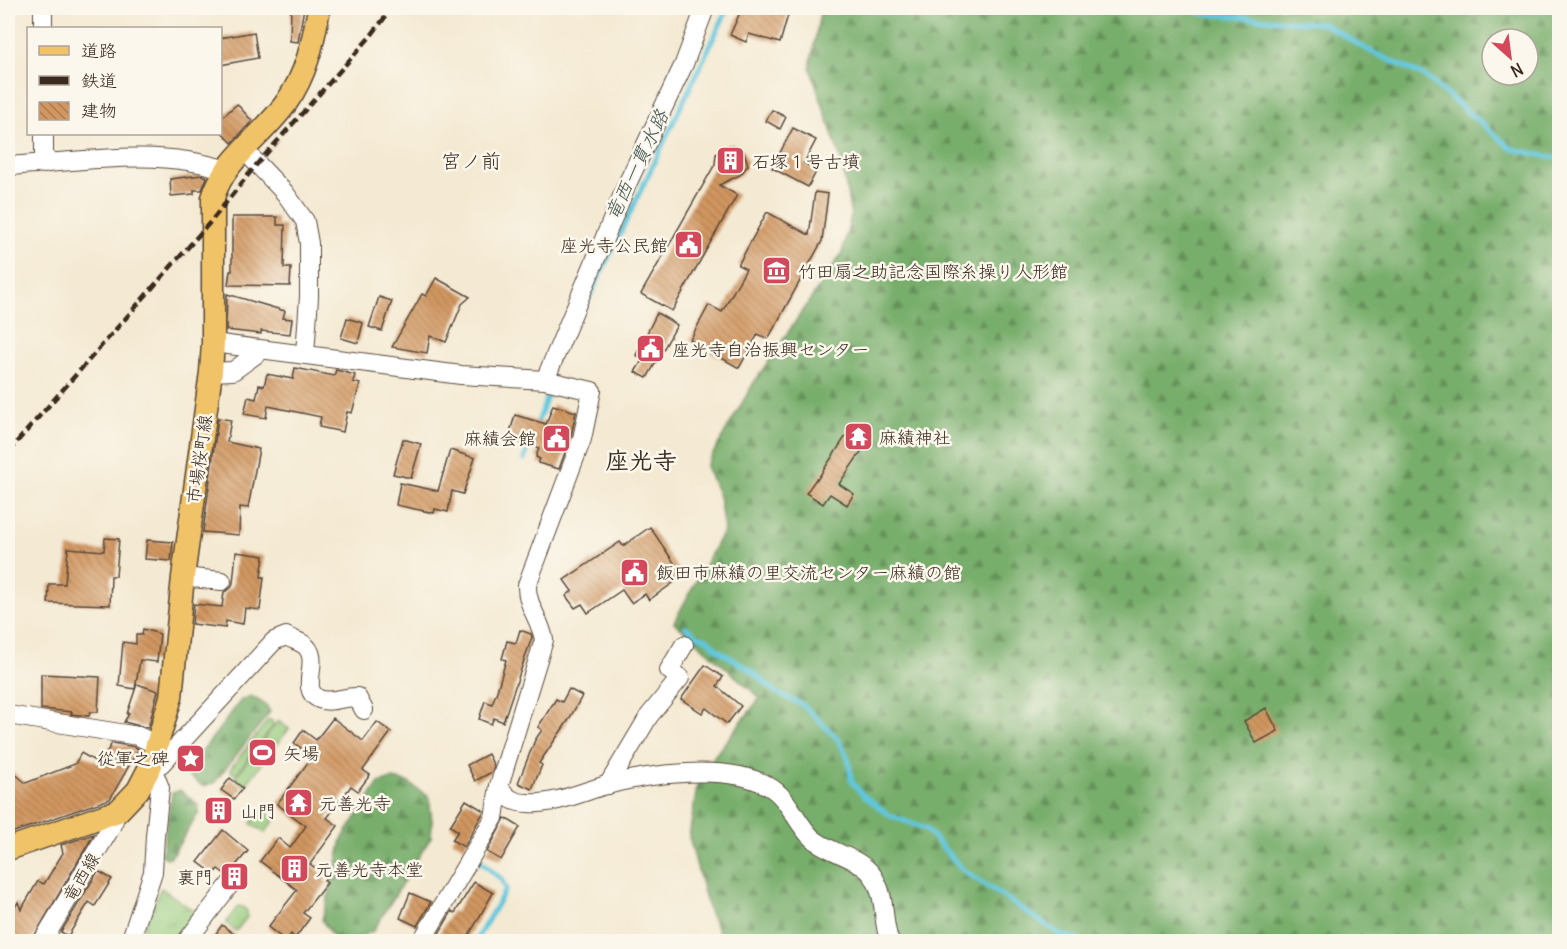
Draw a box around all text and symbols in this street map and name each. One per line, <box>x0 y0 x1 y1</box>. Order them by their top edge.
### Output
legend <box>27 27 222 135</box>
north arrow <box>1480 27 1540 87</box>
text: 道路 <box>81 39 117 62</box>
text: N <box>1507 59 1527 82</box>
text: 鉄道 <box>81 69 117 92</box>
text: 建物 <box>81 99 117 122</box>
water label: 竜西一貫水路 <box>598 105 674 224</box>
building icon: 石塚１号古墳 <box>715 145 747 177</box>
district label: 宮ノ前 <box>441 148 501 173</box>
place label: 石塚１号古墳 <box>752 150 860 173</box>
public building icon: 座光寺公民館 <box>673 229 705 261</box>
place label: 座光寺公民館 <box>560 234 668 257</box>
museum icon: 竹田扇之助記念国際糸操り人形館 <box>761 255 793 287</box>
place label: 竹田扇之助記念国際糸操り人形館 <box>798 260 1068 283</box>
public building icon: 座光寺自治振興センター <box>635 333 667 365</box>
place label: 座光寺自治振興センター <box>672 338 869 361</box>
street label: 市場桜町線 <box>181 413 217 505</box>
temple icon: 麻績神社 <box>842 421 874 453</box>
public building icon: 麻績会館 <box>541 422 573 454</box>
place label: 麻績神社 <box>879 426 951 449</box>
place label: 麻績会館 <box>464 427 536 450</box>
district label: 座光寺 <box>605 445 677 475</box>
public building icon: 飯田市麻績の里交流センター麻績の館 <box>619 556 651 588</box>
place label: 飯田市麻績の里交流センター麻績の館 <box>656 561 961 584</box>
sports icon: 矢場 <box>246 737 278 769</box>
place icon: 從軍之碑 <box>174 742 206 774</box>
place label: 矢場 <box>283 742 319 765</box>
place label: 從軍之碑 <box>97 747 169 770</box>
temple icon: 元善光寺 <box>282 787 314 819</box>
place label: 元善光寺 <box>319 792 391 815</box>
building icon: 山門 <box>203 795 235 827</box>
place label: 山門 <box>240 800 276 823</box>
street label: 竜西線 <box>57 848 105 906</box>
building icon: 元善光寺本堂 <box>278 853 310 885</box>
place label: 元善光寺本堂 <box>315 858 423 881</box>
building icon: 裏門 <box>218 861 250 893</box>
place label: 裏門 <box>177 866 213 889</box>

